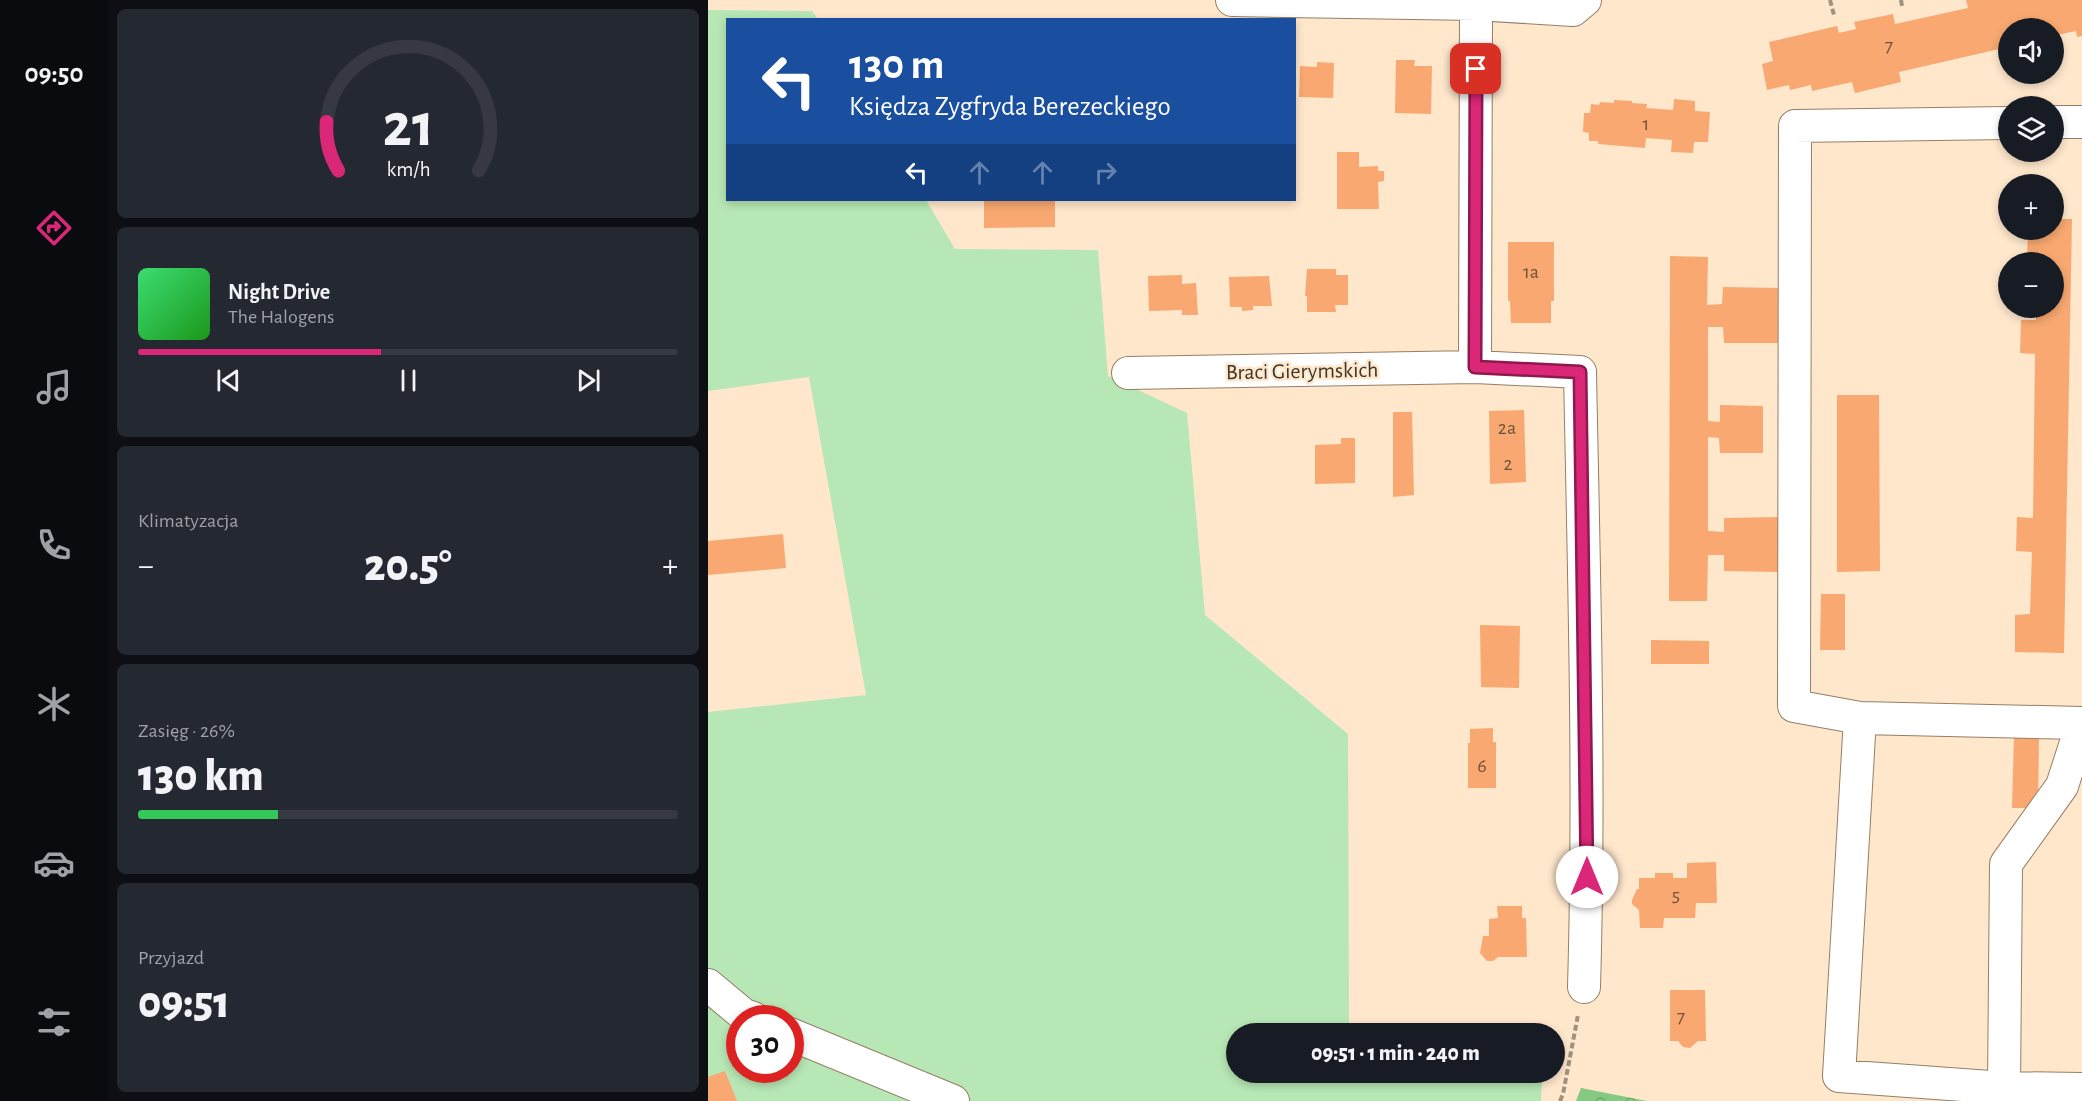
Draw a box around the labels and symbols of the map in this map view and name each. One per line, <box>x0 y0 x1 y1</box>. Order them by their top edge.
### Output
house number: 7 <box>1885 36 1893 56</box>
pin <box>1450 43 1501 94</box>
house number: 1 <box>1643 114 1649 134</box>
house number: 1a <box>1523 262 1539 282</box>
street label: Braci Gierymskich <box>1226 359 1378 383</box>
house number: 2a <box>1498 418 1516 438</box>
house number: 2 <box>1503 454 1513 474</box>
house number: 6 <box>1477 756 1487 776</box>
position arrow <box>1555 845 1619 909</box>
house number: 5 <box>1672 885 1680 905</box>
speed limit sign: 30 <box>726 1005 804 1083</box>
house number: 7 <box>1677 1007 1685 1027</box>

